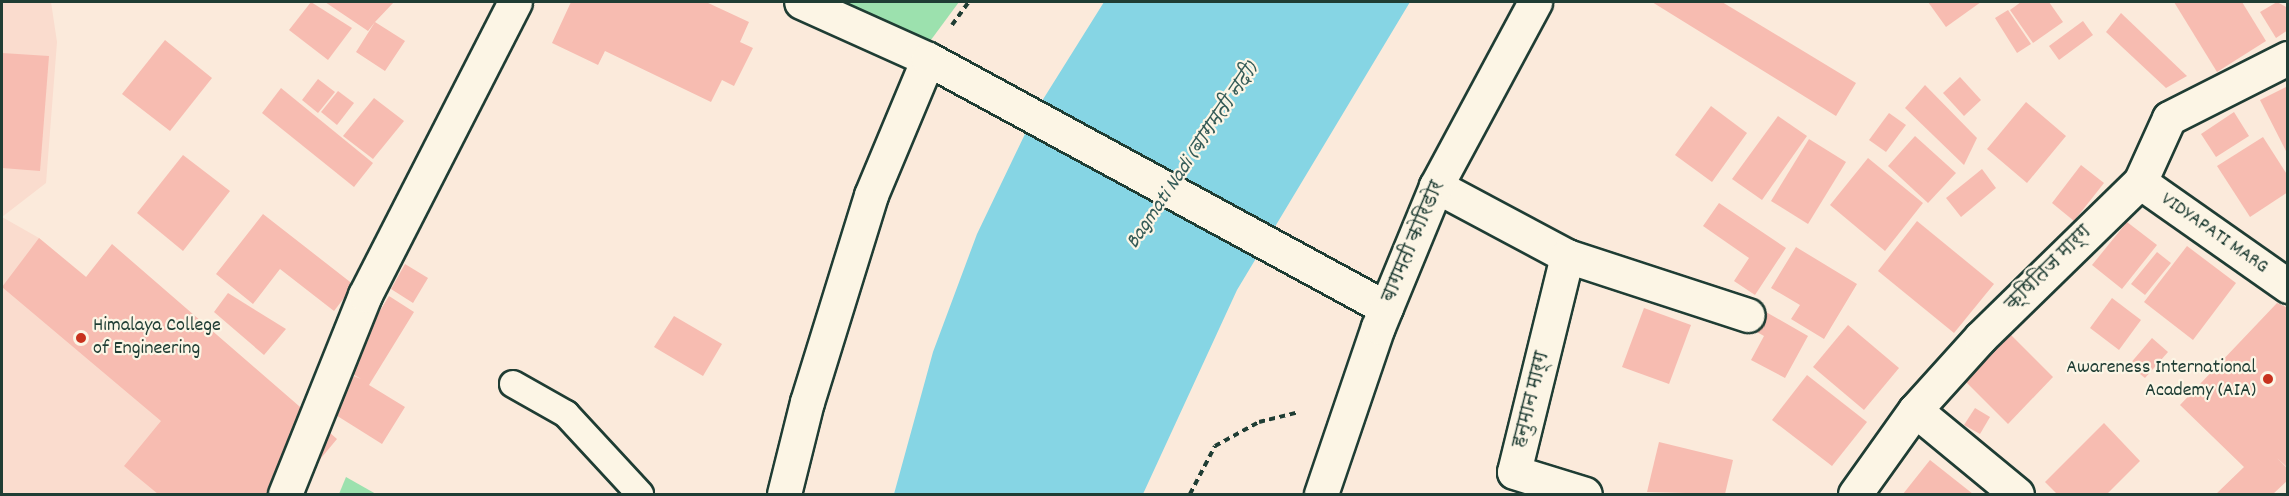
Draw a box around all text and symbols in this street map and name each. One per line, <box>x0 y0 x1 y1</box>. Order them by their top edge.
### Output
water label: Bagmati Nadi (बागमती नदी) <box>1121 58 1265 254</box>
street label: बागमती कोरिडोर <box>1378 178 1450 306</box>
street label: VIDYAPATI MARG <box>2156 188 2272 280</box>
street label: क्षितिज मार्ग <box>2001 221 2097 317</box>
place label: Himalaya College of Engineering <box>93 314 221 361</box>
marker: Himalaya College of Engineering <box>74 331 88 345</box>
street label: हनुमान मार्ग <box>1508 349 1556 451</box>
place label: Awareness International Academy (AIA) <box>2066 356 2256 403</box>
marker: Awareness International Academy (AIA) <box>2261 372 2275 386</box>

